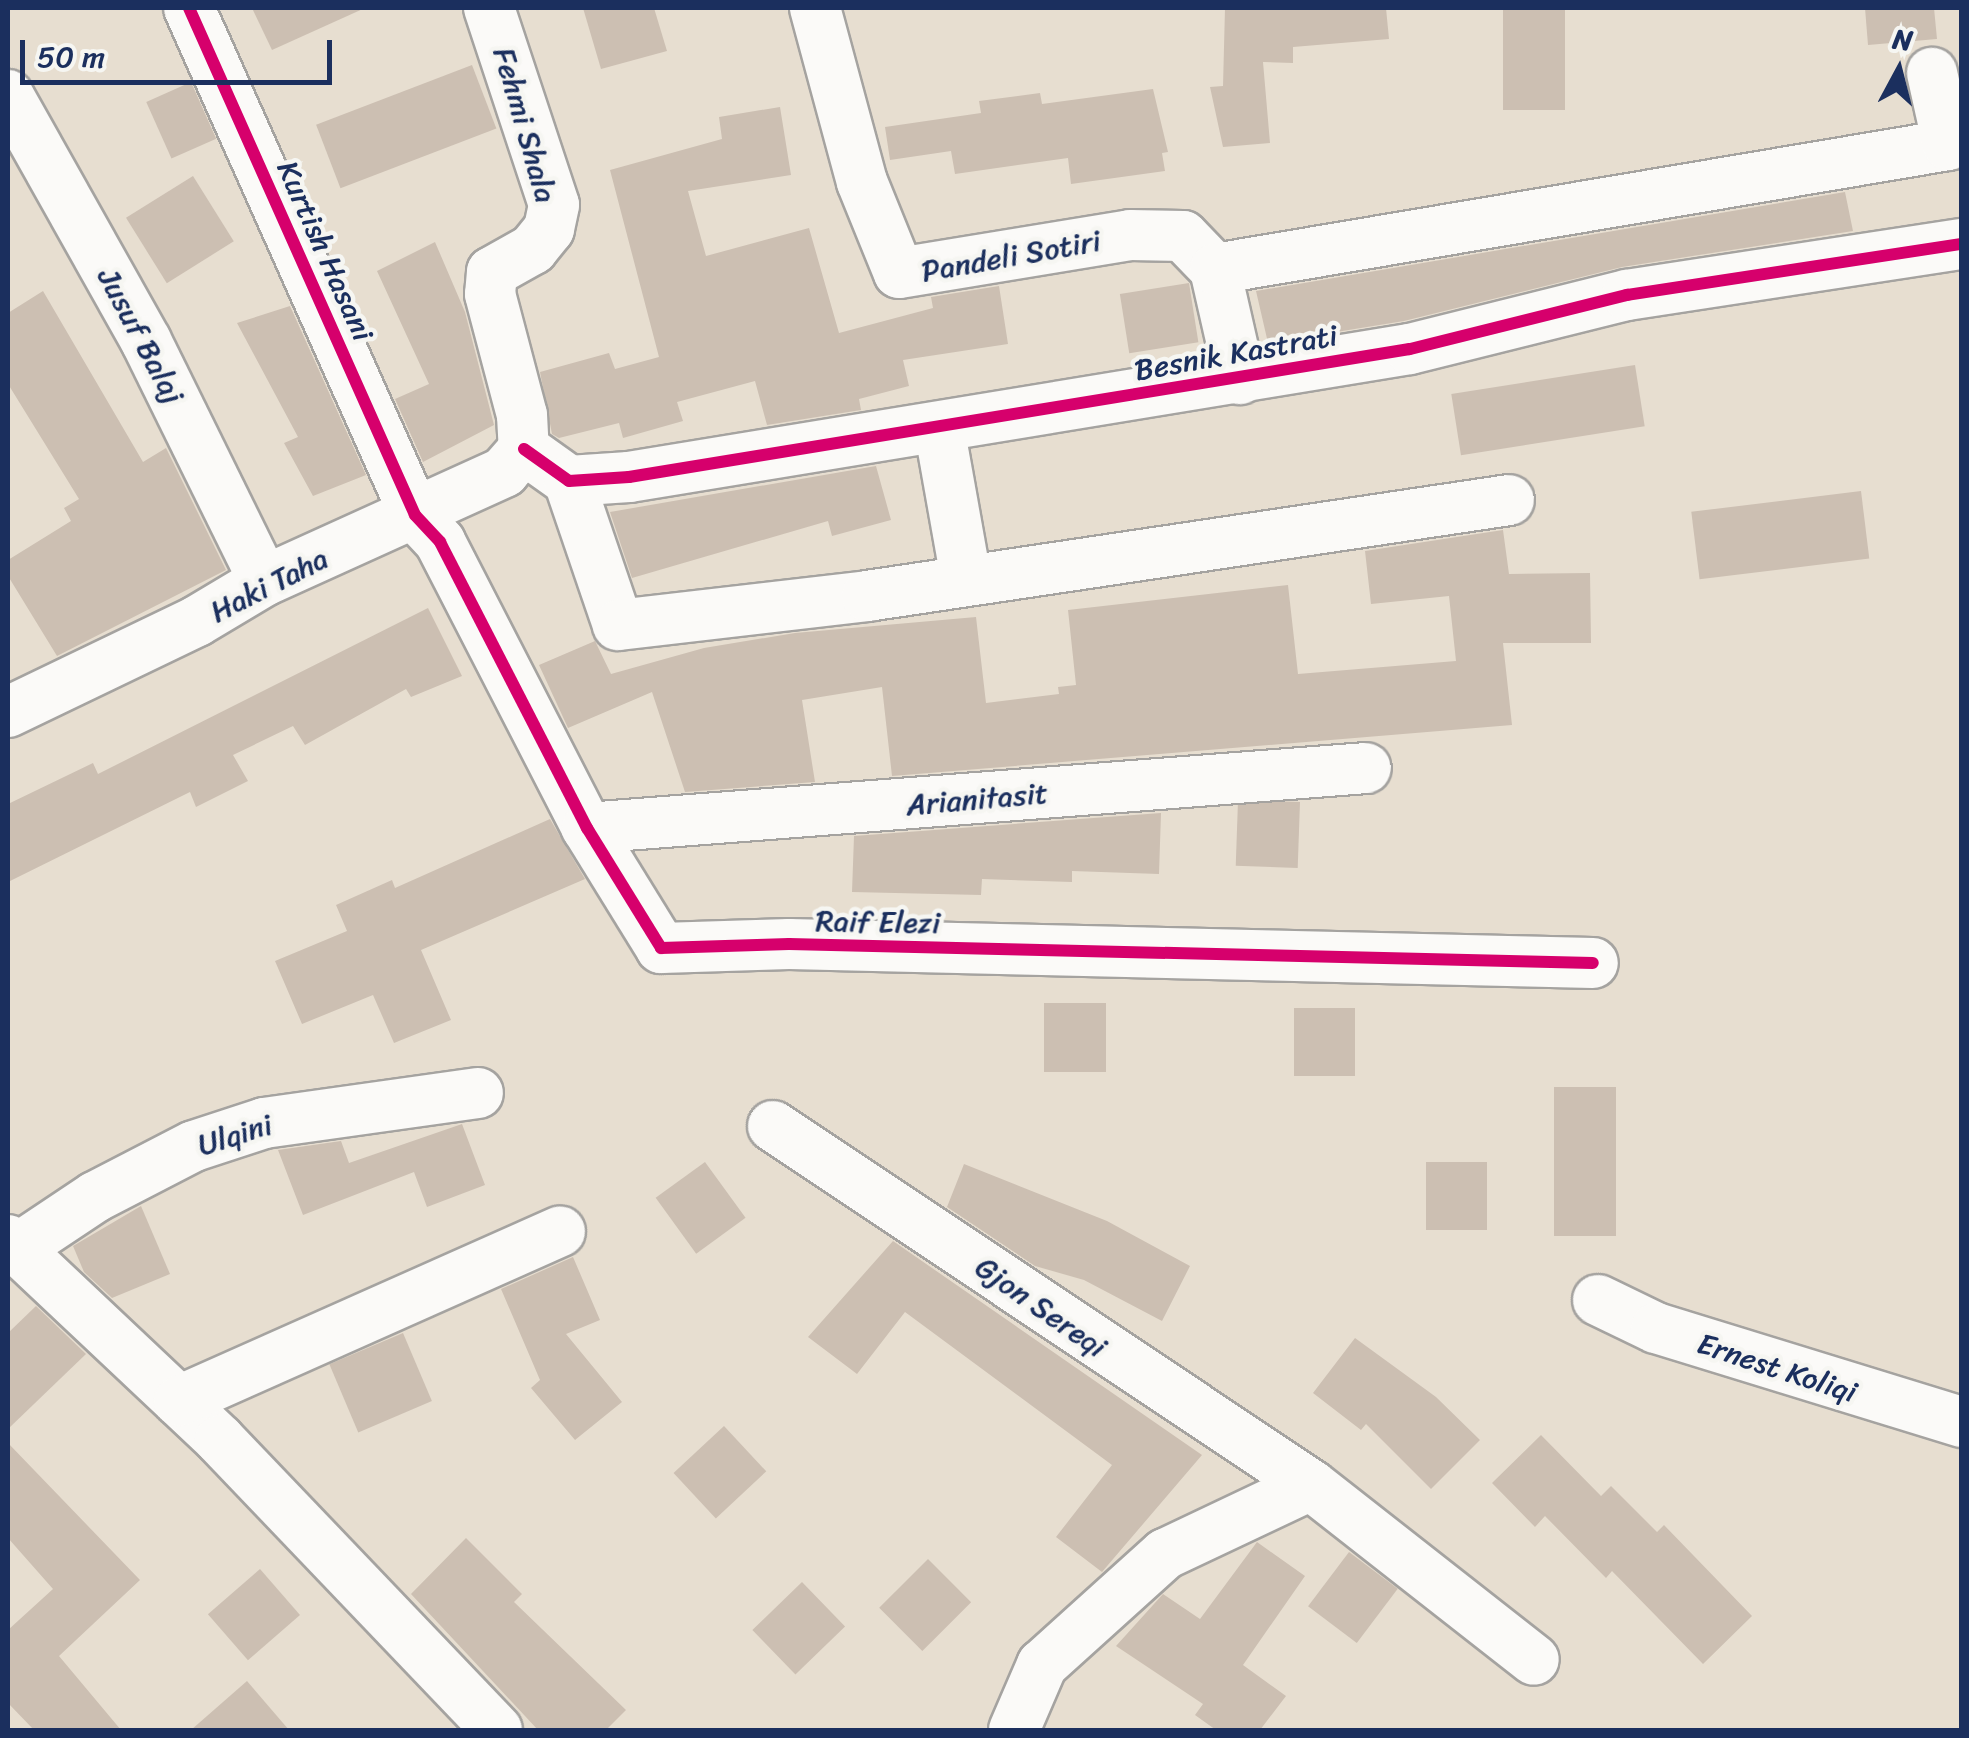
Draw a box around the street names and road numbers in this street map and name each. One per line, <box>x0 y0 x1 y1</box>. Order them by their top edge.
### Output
street label: Fehmi Shala <box>486 43 564 207</box>
street label: Kurtish Hasani <box>269 155 381 347</box>
street label: Pandeli Sotiri <box>919 223 1103 289</box>
street label: Jusuf Balaj <box>90 262 192 410</box>
street label: Besnik Kastrati <box>1132 317 1340 389</box>
street label: Haki Taha <box>204 540 334 630</box>
street label: Arianitasit <box>905 775 1049 823</box>
street label: Raif Elezi <box>815 903 941 941</box>
street label: Ulqini <box>193 1107 277 1163</box>
street label: Gjon Sereqi <box>968 1249 1114 1365</box>
street label: Ernest Koliqi <box>1692 1325 1862 1411</box>

